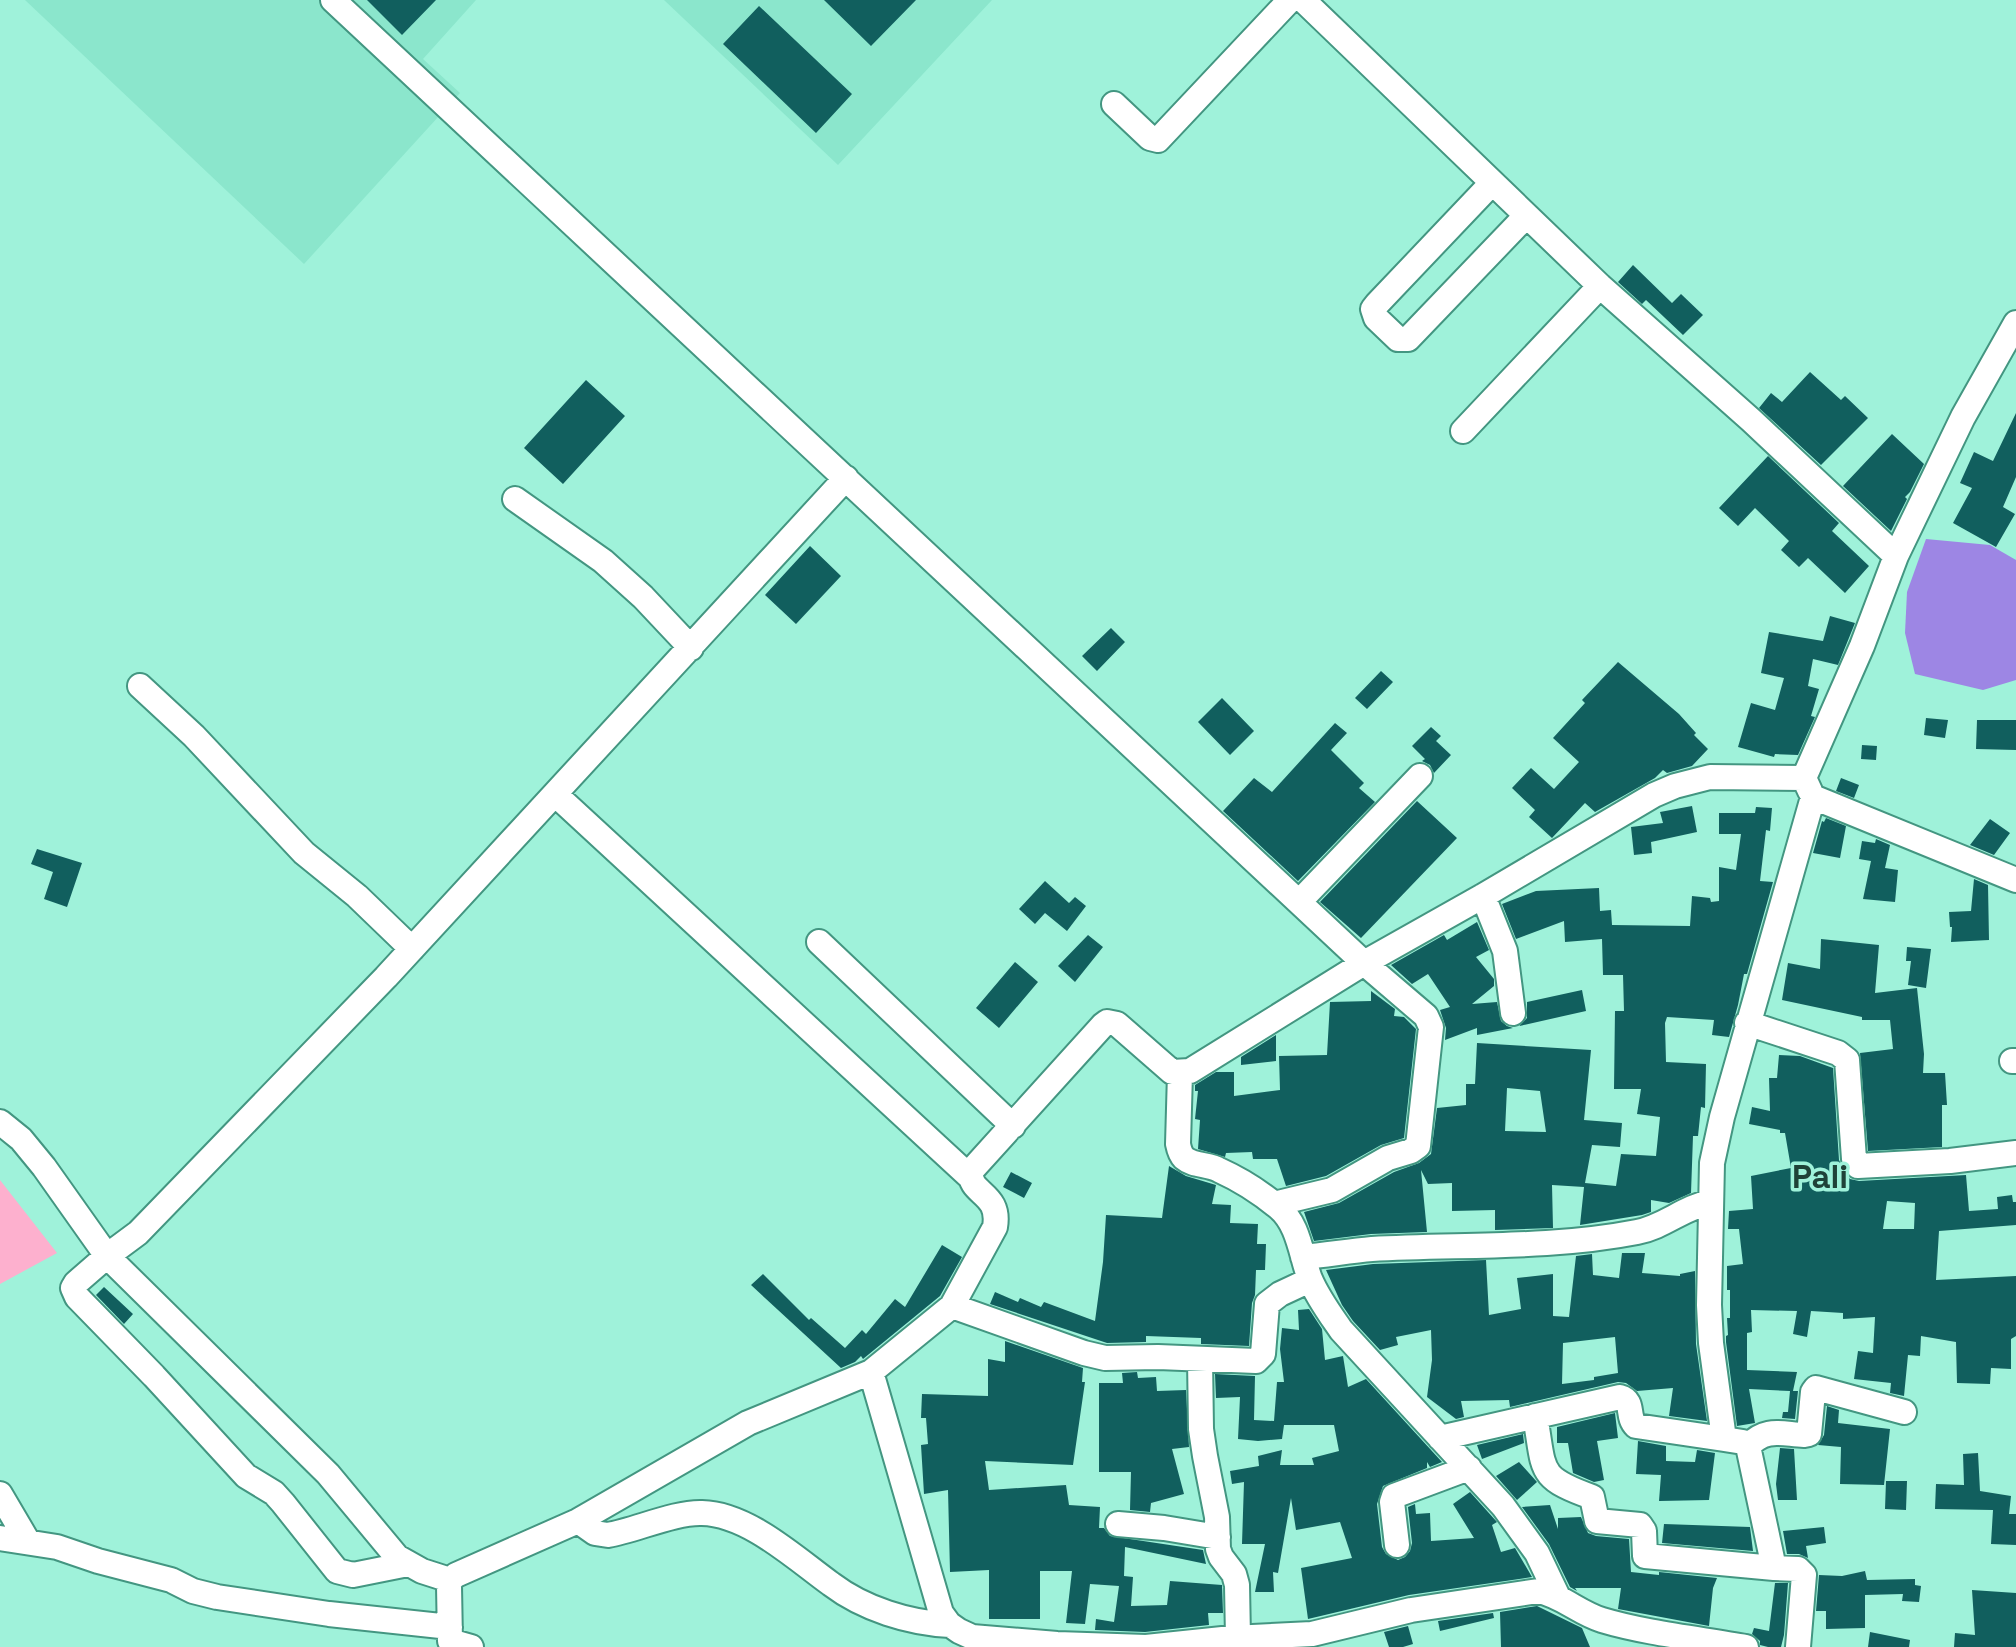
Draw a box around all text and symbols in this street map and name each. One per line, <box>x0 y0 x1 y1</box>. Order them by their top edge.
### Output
district label: Pali <box>1792 1156 1848 1198</box>

